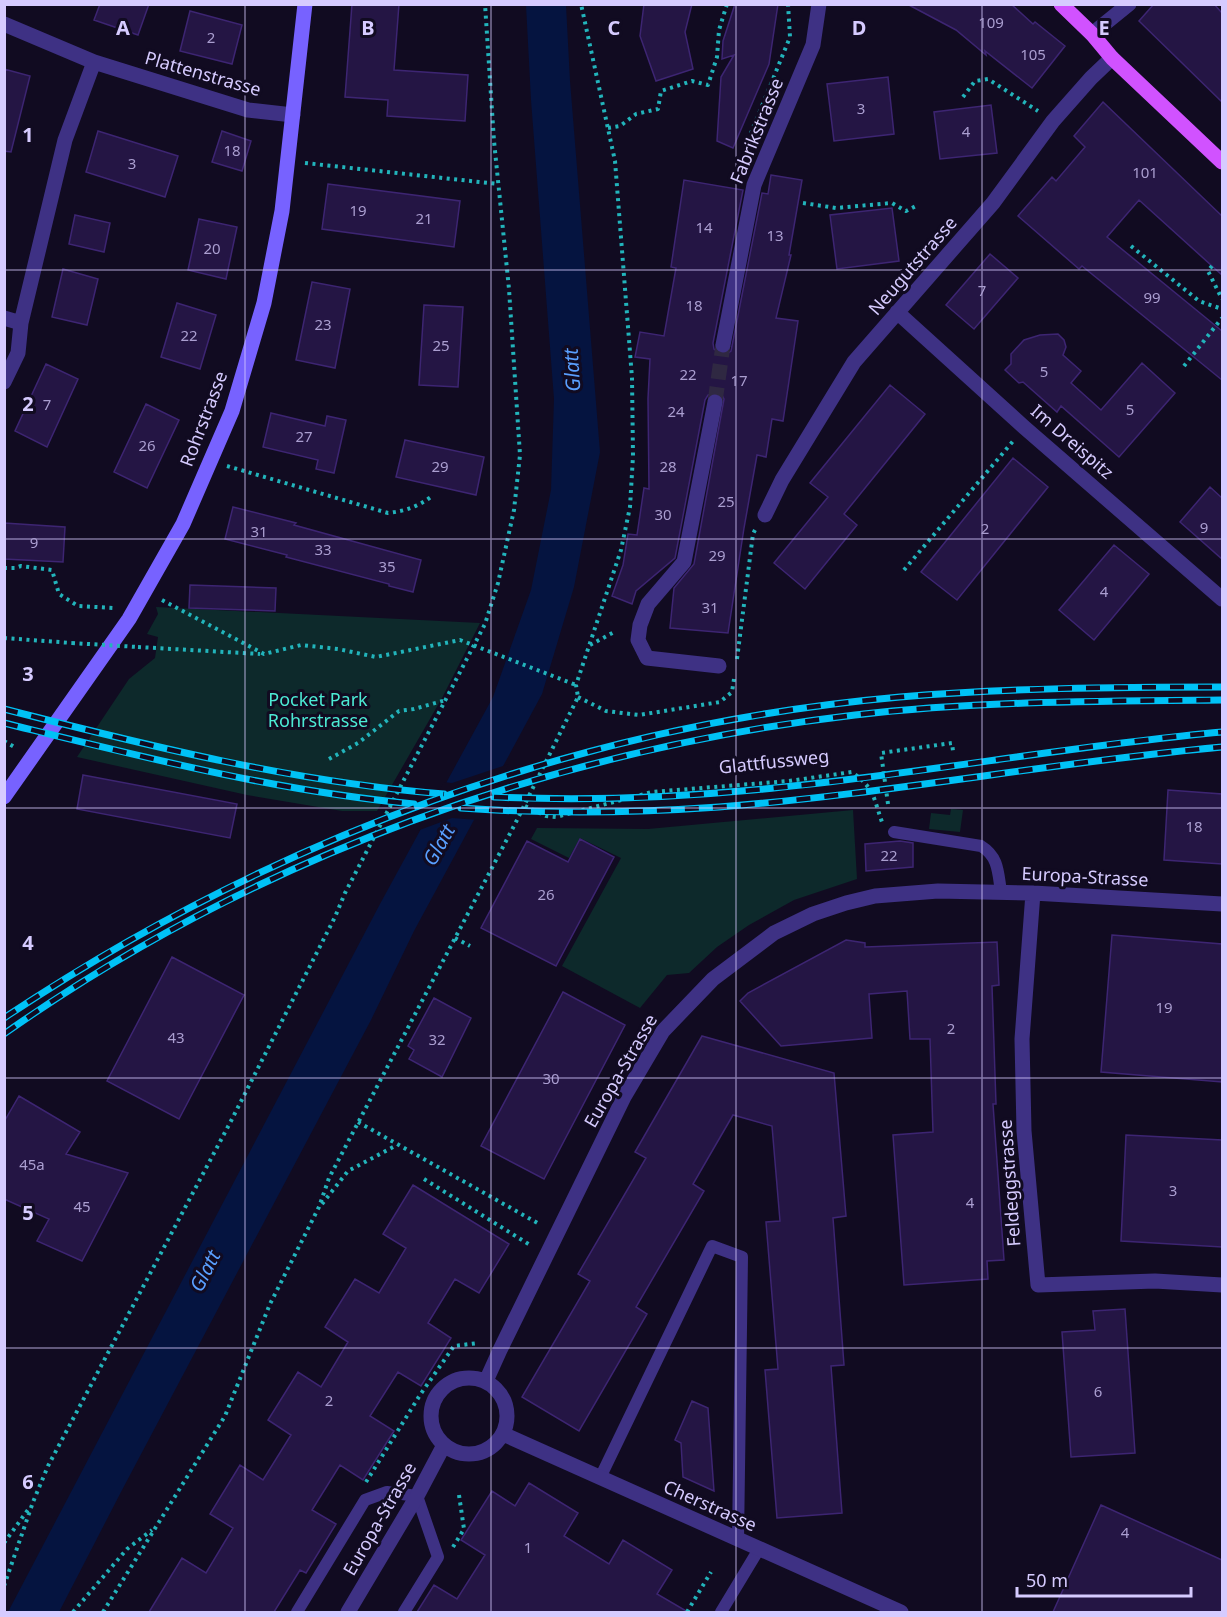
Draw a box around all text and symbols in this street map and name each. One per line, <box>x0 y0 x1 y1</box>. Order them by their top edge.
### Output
house number: 109 <box>978 12 1004 32</box>
text: A <box>116 14 130 41</box>
text: B <box>361 14 375 41</box>
text: C <box>608 14 621 41</box>
text: D <box>852 14 866 41</box>
text: E <box>1098 14 1110 41</box>
house number: 2 <box>207 27 215 47</box>
house number: 105 <box>1020 44 1046 64</box>
street label: Plattenstrasse <box>142 45 264 101</box>
street label: Fabrikstrasse <box>724 74 788 187</box>
house number: 3 <box>857 98 865 118</box>
text: 1 <box>22 121 34 148</box>
house number: 4 <box>962 121 971 141</box>
house number: 18 <box>223 140 241 160</box>
house number: 3 <box>128 153 136 173</box>
house number: 101 <box>1132 162 1158 182</box>
house number: 19 <box>349 200 367 220</box>
house number: 21 <box>415 208 433 228</box>
street label: Neugutstrasse <box>863 211 962 320</box>
house number: 14 <box>695 217 713 237</box>
house number: 13 <box>766 225 784 245</box>
house number: 20 <box>203 238 221 258</box>
house number: 7 <box>978 280 986 300</box>
house number: 99 <box>1143 287 1161 307</box>
house number: 18 <box>685 295 703 315</box>
house number: 23 <box>314 314 332 334</box>
house number: 22 <box>180 325 198 345</box>
house number: 25 <box>432 335 450 355</box>
water label: Glatt <box>556 346 586 393</box>
house number: 5 <box>1040 361 1048 381</box>
house number: 22 <box>679 364 697 384</box>
street label: Rohrstrasse <box>174 368 232 470</box>
house number: 17 <box>730 370 748 390</box>
text: 2 <box>22 390 34 417</box>
house number: 7 <box>43 394 51 414</box>
street label: Im Dreispitz <box>1026 399 1119 484</box>
house number: 5 <box>1126 399 1134 419</box>
house number: 24 <box>667 401 685 421</box>
house number: 27 <box>295 426 313 446</box>
house number: 26 <box>138 435 156 455</box>
house number: 29 <box>431 456 449 476</box>
house number: 28 <box>659 456 677 476</box>
house number: 25 <box>717 491 735 511</box>
house number: 30 <box>654 504 672 524</box>
house number: 9 <box>1200 517 1208 537</box>
house number: 2 <box>981 518 989 538</box>
house number: 31 <box>250 521 268 541</box>
house number: 9 <box>30 532 38 552</box>
house number: 33 <box>314 539 332 559</box>
house number: 29 <box>708 545 726 565</box>
house number: 35 <box>378 556 396 576</box>
house number: 4 <box>1100 581 1109 601</box>
house number: 31 <box>701 597 719 617</box>
text: 3 <box>22 660 34 687</box>
park label: Pocket Park Rohrstrasse <box>268 687 368 732</box>
street label: Glattfussweg <box>718 743 830 779</box>
house number: 18 <box>1185 816 1203 836</box>
water label: Glatt <box>416 818 462 870</box>
house number: 22 <box>880 845 898 865</box>
street label: Europa-Strasse <box>1021 861 1149 891</box>
house number: 26 <box>537 884 555 904</box>
text: 4 <box>22 929 34 956</box>
house number: 19 <box>1155 997 1173 1017</box>
street label: Europa-Strasse <box>578 1010 662 1131</box>
house number: 2 <box>947 1018 955 1038</box>
house number: 43 <box>167 1027 185 1047</box>
house number: 32 <box>428 1029 446 1049</box>
house number: 30 <box>542 1068 560 1088</box>
street label: Feldeggstrasse <box>993 1119 1025 1247</box>
house number: 45a <box>19 1154 45 1174</box>
house number: 3 <box>1169 1180 1177 1200</box>
house number: 4 <box>966 1192 975 1212</box>
house number: 45 <box>73 1196 91 1216</box>
text: 5 <box>22 1199 34 1226</box>
water label: Glatt <box>183 1244 227 1296</box>
house number: 6 <box>1094 1381 1102 1401</box>
house number: 2 <box>325 1390 333 1410</box>
street label: Europa-Strasse <box>337 1458 421 1579</box>
text: 6 <box>22 1468 34 1495</box>
street label: Cherstrasse <box>660 1474 761 1536</box>
house number: 4 <box>1121 1522 1130 1542</box>
house number: 1 <box>524 1537 532 1557</box>
scale bar <box>1017 1560 1191 1598</box>
text: 50 m <box>1026 1568 1068 1592</box>

